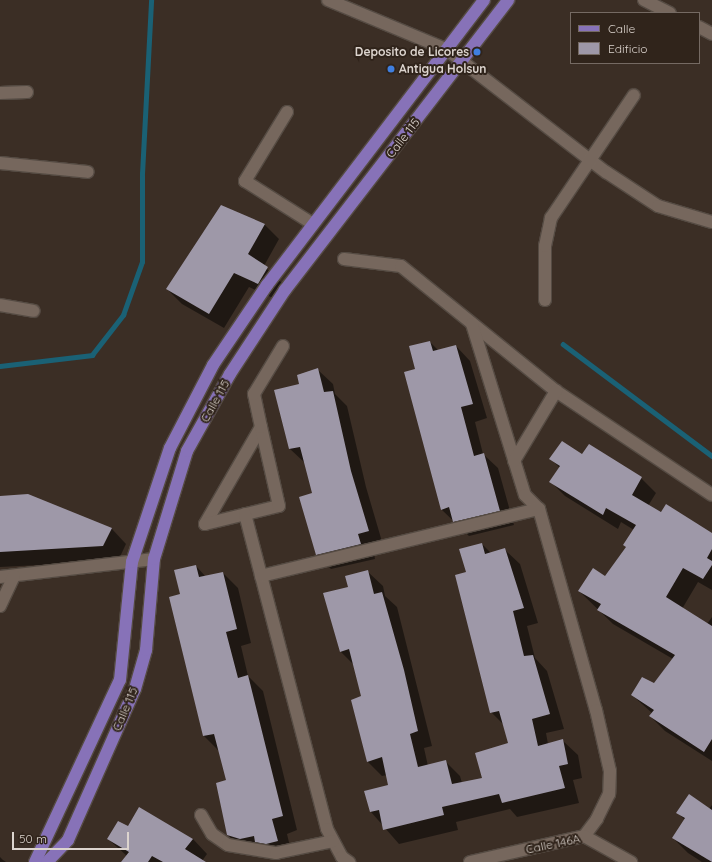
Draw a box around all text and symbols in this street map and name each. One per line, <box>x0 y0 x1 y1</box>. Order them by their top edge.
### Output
legend <box>570 12 700 64</box>
text: Calle <box>608 21 635 36</box>
text: Edificio <box>608 41 648 56</box>
place label: Deposito de Licores <box>355 45 469 59</box>
marker: Deposito de Licores <box>472 47 482 57</box>
place label: Antigua Holsun <box>399 62 486 76</box>
marker: Antigua Holsun <box>386 64 396 74</box>
street label: Calle 115 <box>383 115 423 161</box>
street label: Calle 115 <box>198 377 232 425</box>
street label: Calle 115 <box>109 685 141 733</box>
scale bar <box>14 824 131 850</box>
text: 50 m <box>19 831 47 846</box>
street label: Calle 146A <box>524 831 582 857</box>

